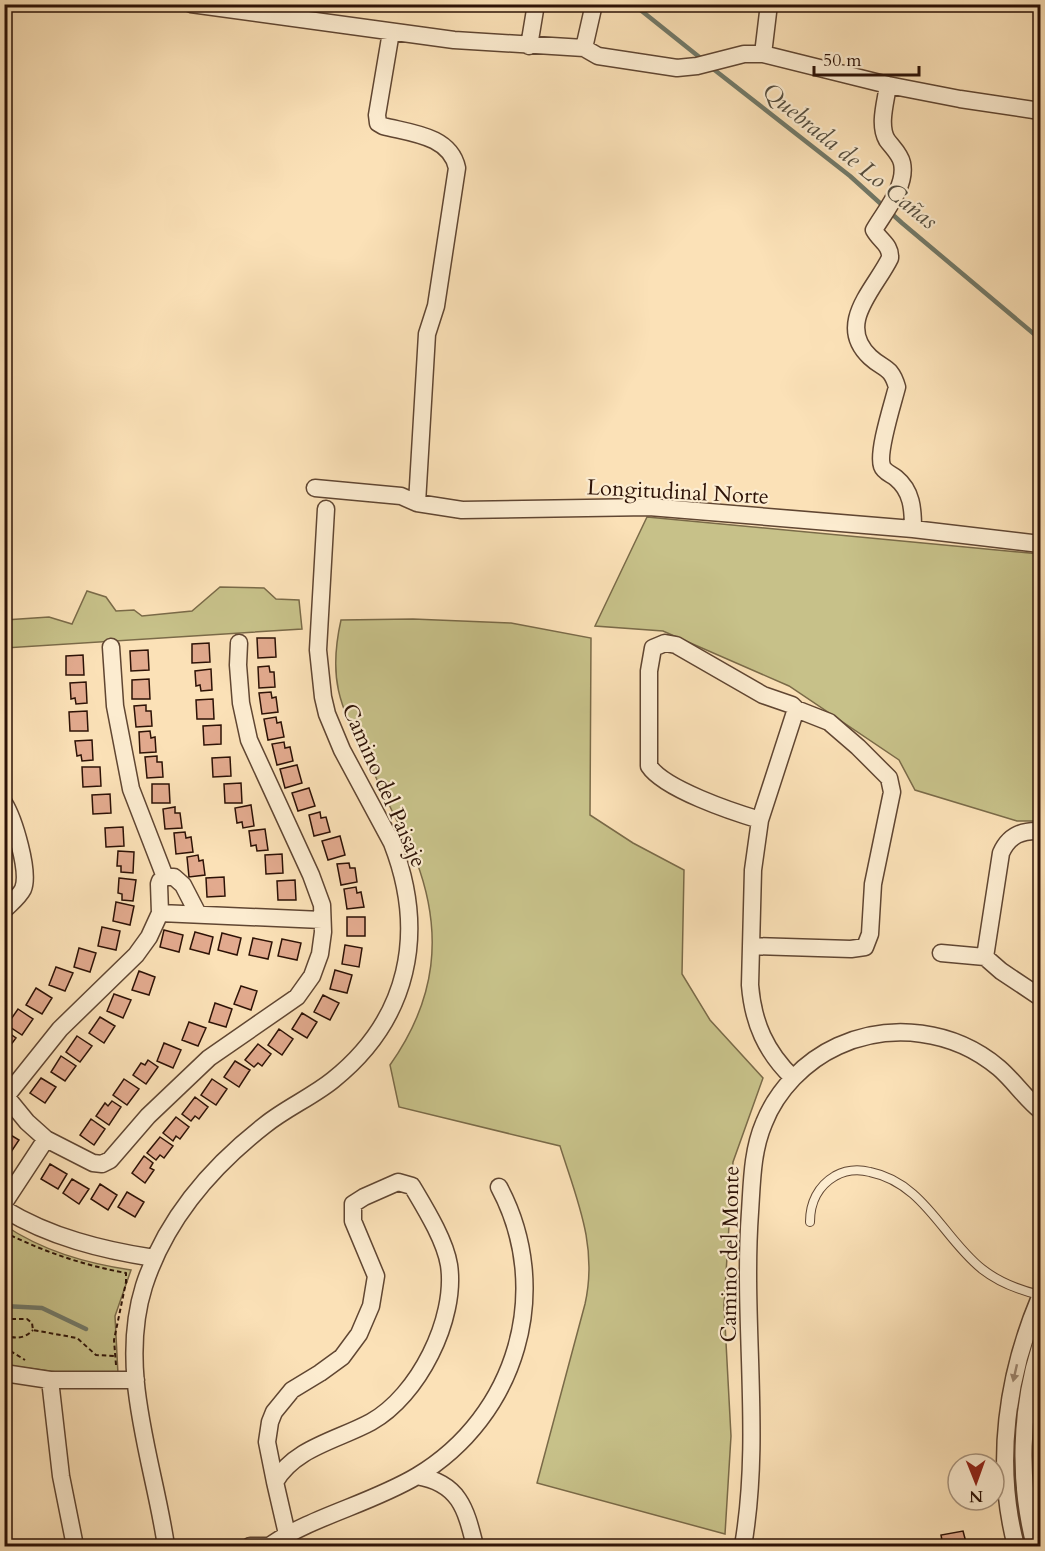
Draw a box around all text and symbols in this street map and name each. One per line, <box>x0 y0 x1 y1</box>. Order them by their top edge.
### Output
scale bar <box>814 39 919 77</box>
text: 50 m <box>823 48 862 73</box>
water label: Quebrada de Lo Cañas <box>755 75 944 238</box>
street label: Longitudinal Norte <box>586 472 770 512</box>
street label: Camino del Paisaje <box>335 699 434 872</box>
street label: Camino del Monte <box>713 1165 747 1343</box>
one-way arrow <box>1010 1364 1020 1382</box>
north arrow <box>946 1452 1006 1512</box>
text: N <box>969 1485 983 1507</box>

